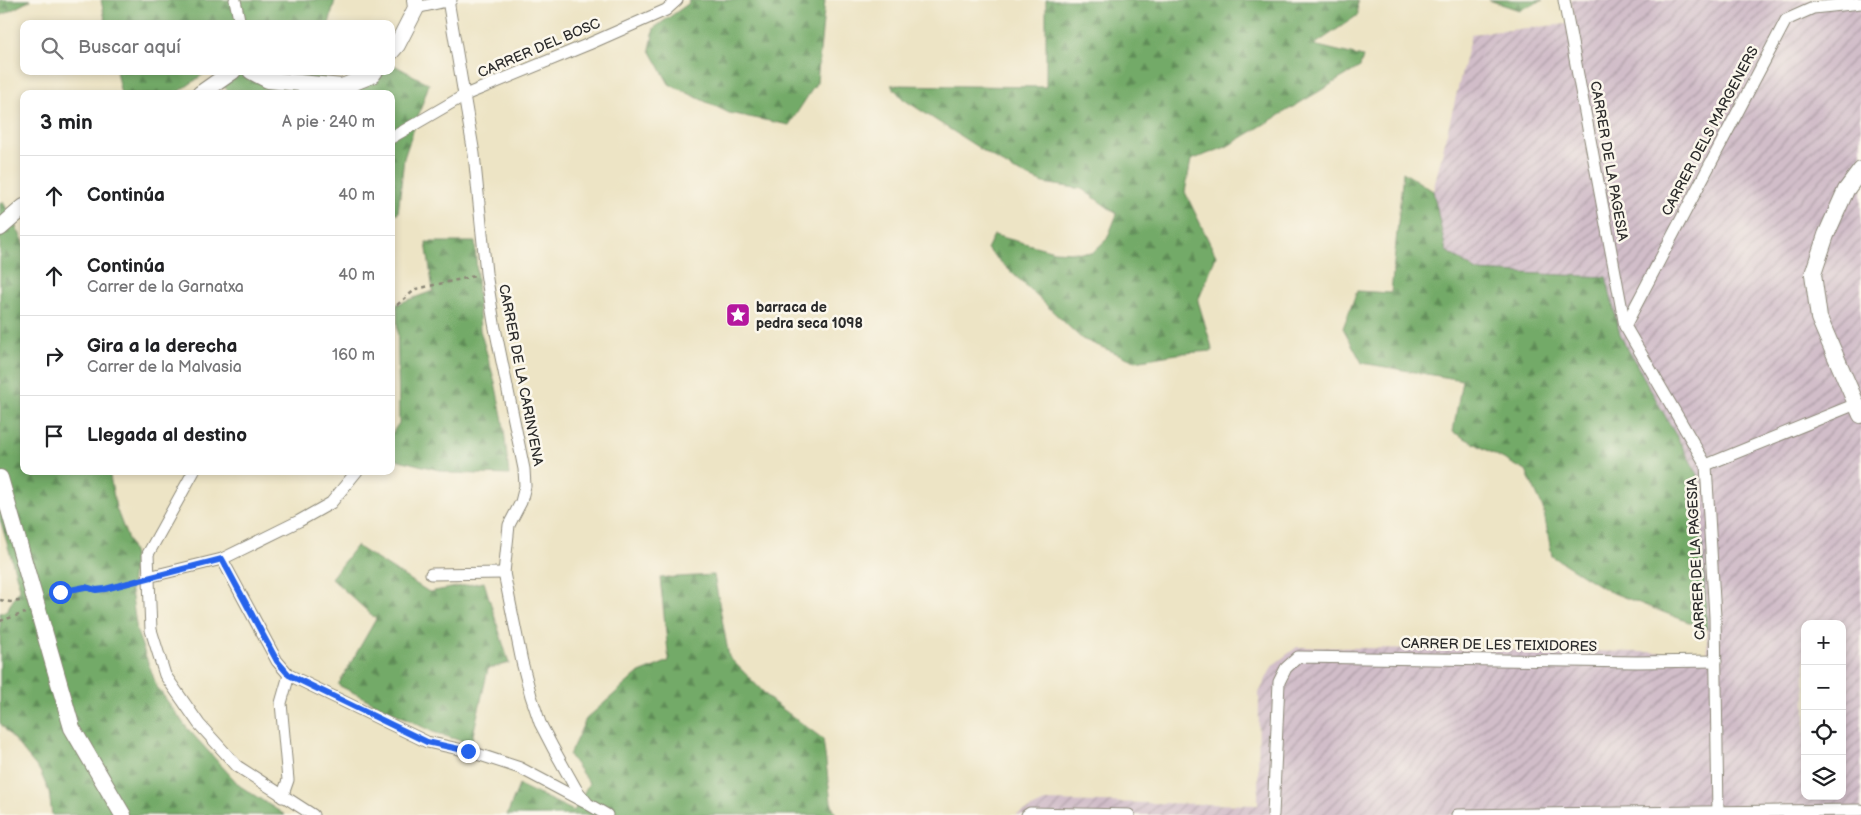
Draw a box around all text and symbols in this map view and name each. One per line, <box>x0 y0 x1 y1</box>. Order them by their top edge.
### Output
street label: CARRER DEL BOSC <box>475 15 603 81</box>
search box <box>20 20 395 75</box>
icon: search <box>38 34 66 62</box>
text: Buscar aquí <box>78 36 181 59</box>
street label: CARRER DELS MARGENERS <box>1658 43 1762 219</box>
street label: CARRER DE LA PAGESIA <box>1587 80 1632 243</box>
text: 3 min <box>40 110 93 135</box>
text: A pie · 240 m <box>282 113 375 132</box>
icon: ahead <box>40 182 68 210</box>
text: Continúa <box>87 184 165 207</box>
text: 40 m <box>338 186 375 205</box>
text: Continúa <box>87 255 165 278</box>
icon: ahead <box>40 262 68 290</box>
text: 40 m <box>338 266 375 285</box>
text: Carrer de la Garnatxa <box>87 278 244 297</box>
street label: CARRER DE LA CARINYENA <box>495 283 547 468</box>
place label: barraca de pedra seca 1098 <box>756 299 863 332</box>
place icon: barraca de pedra seca 1098 <box>725 302 751 328</box>
text: Gira a la derecha <box>87 335 237 358</box>
icon: right <box>40 342 68 370</box>
text: 160 m <box>332 346 375 365</box>
text: Carrer de la Malvasia <box>87 358 242 377</box>
icon: arrive <box>40 422 68 450</box>
text: Llegada al destino <box>87 424 247 447</box>
street label: CARRER DE LA PAGESIA <box>1683 477 1709 640</box>
route start <box>49 581 72 604</box>
map controls <box>1801 620 1846 800</box>
button: + <box>1801 620 1846 665</box>
street label: CARRER DE LES TEIXIDORES <box>1401 635 1597 655</box>
button: − <box>1801 665 1846 710</box>
button: locate <box>1801 710 1846 755</box>
route end <box>457 740 480 763</box>
button: layers <box>1801 755 1846 800</box>

